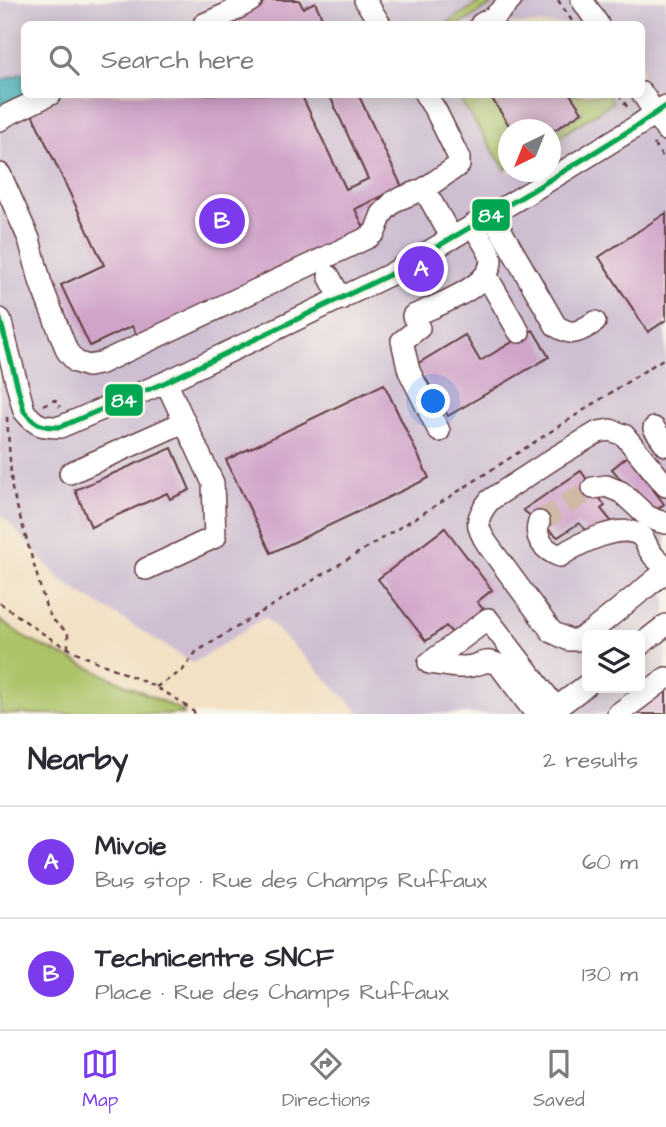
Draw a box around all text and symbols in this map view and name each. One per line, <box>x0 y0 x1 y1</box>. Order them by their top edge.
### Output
search box <box>21 21 645 98</box>
icon: search <box>45 41 83 79</box>
text: Search here <box>101 42 254 78</box>
north arrow <box>498 119 561 182</box>
pin: B <box>199 195 245 247</box>
line badge: 84 <box>471 198 511 232</box>
text: 84 <box>478 203 504 230</box>
pin: A <box>398 243 444 295</box>
line badge: 84 <box>104 383 144 417</box>
your location <box>416 384 450 418</box>
text: 84 <box>111 388 137 415</box>
map controls <box>582 630 645 693</box>
button: layers <box>582 630 645 693</box>
text: Nearby <box>28 739 128 781</box>
text: 2 results <box>543 744 638 776</box>
text: Mivoie <box>95 828 167 864</box>
text: A <box>44 846 58 878</box>
text: 60 m <box>582 846 638 878</box>
text: Bus stop · Rue des Champs Ruffaux <box>95 864 487 896</box>
text: Technicentre SNCF <box>95 940 334 976</box>
text: B <box>43 958 59 990</box>
text: 130 m <box>582 958 638 990</box>
text: Place · Rue des Champs Ruffaux <box>95 976 449 1008</box>
tab: Map <box>81 1045 119 1114</box>
tab: Directions <box>282 1045 370 1114</box>
tab: Saved <box>533 1045 585 1114</box>

